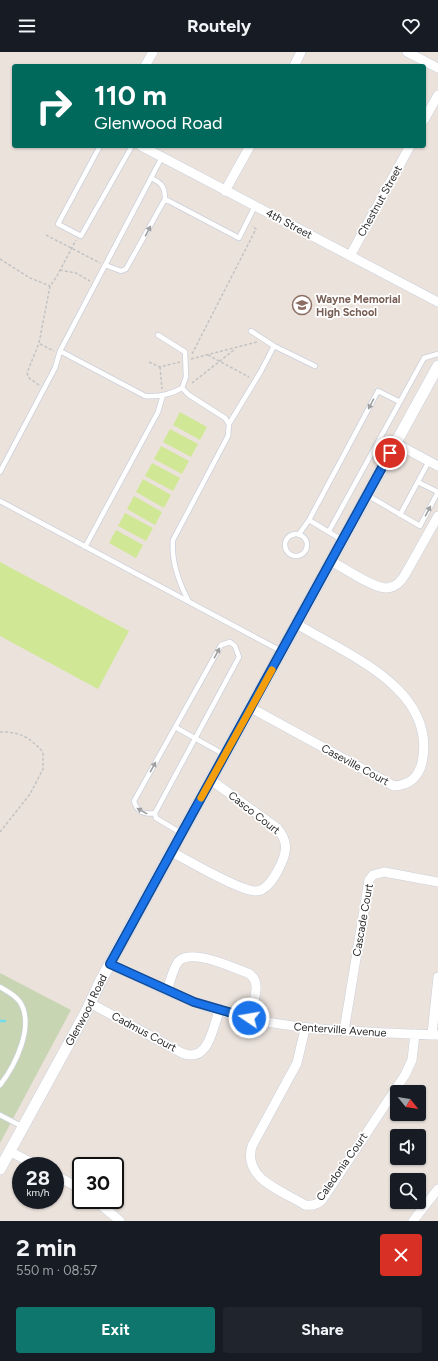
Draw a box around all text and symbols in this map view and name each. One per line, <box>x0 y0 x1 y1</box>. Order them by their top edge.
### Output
icon: menu <box>16 15 38 37</box>
text: Routely <box>187 15 251 37</box>
icon: heart <box>400 15 422 37</box>
text: 110 m <box>94 78 167 112</box>
icon: right <box>28 80 80 132</box>
text: Glenwood Road <box>94 112 223 134</box>
street label: Chestnut Street <box>355 163 405 239</box>
street label: 4th Street <box>264 206 314 242</box>
one-way arrow <box>145 225 151 236</box>
place label: Wayne Memorial High School <box>316 293 401 319</box>
school or university icon: Wayne Memorial High School <box>291 294 313 316</box>
one-way arrow <box>368 398 374 409</box>
pin <box>373 436 407 470</box>
icon: arrive <box>379 442 401 464</box>
one-way arrow <box>424 505 431 517</box>
one-way arrow <box>213 647 220 659</box>
street label: Caseville Court <box>319 742 391 788</box>
one-way arrow <box>150 761 157 773</box>
street label: Casco Court <box>226 789 282 837</box>
one-way arrow <box>136 808 148 814</box>
street label: Cascade Court <box>350 883 376 957</box>
street label: Glenwood Road <box>62 972 110 1048</box>
position arrow <box>228 997 270 1039</box>
street label: Cadmus Court <box>109 1009 179 1055</box>
street label: Centerville Avenue <box>293 1020 387 1040</box>
north arrow <box>390 1085 426 1121</box>
map controls <box>390 1085 426 1209</box>
button: sound <box>390 1129 426 1165</box>
street label: Caledonia Court <box>314 1130 370 1204</box>
speed limit sign: 30 <box>72 1157 124 1209</box>
text: 28 <box>26 1166 50 1190</box>
button: search <box>390 1173 426 1209</box>
text: km/h <box>27 1186 49 1199</box>
text: 2 min <box>16 1233 76 1262</box>
button: close <box>380 1234 422 1276</box>
text: 550 m · 08:57 <box>16 1263 97 1278</box>
button: Exit <box>16 1307 215 1353</box>
button: Share <box>223 1307 422 1353</box>

